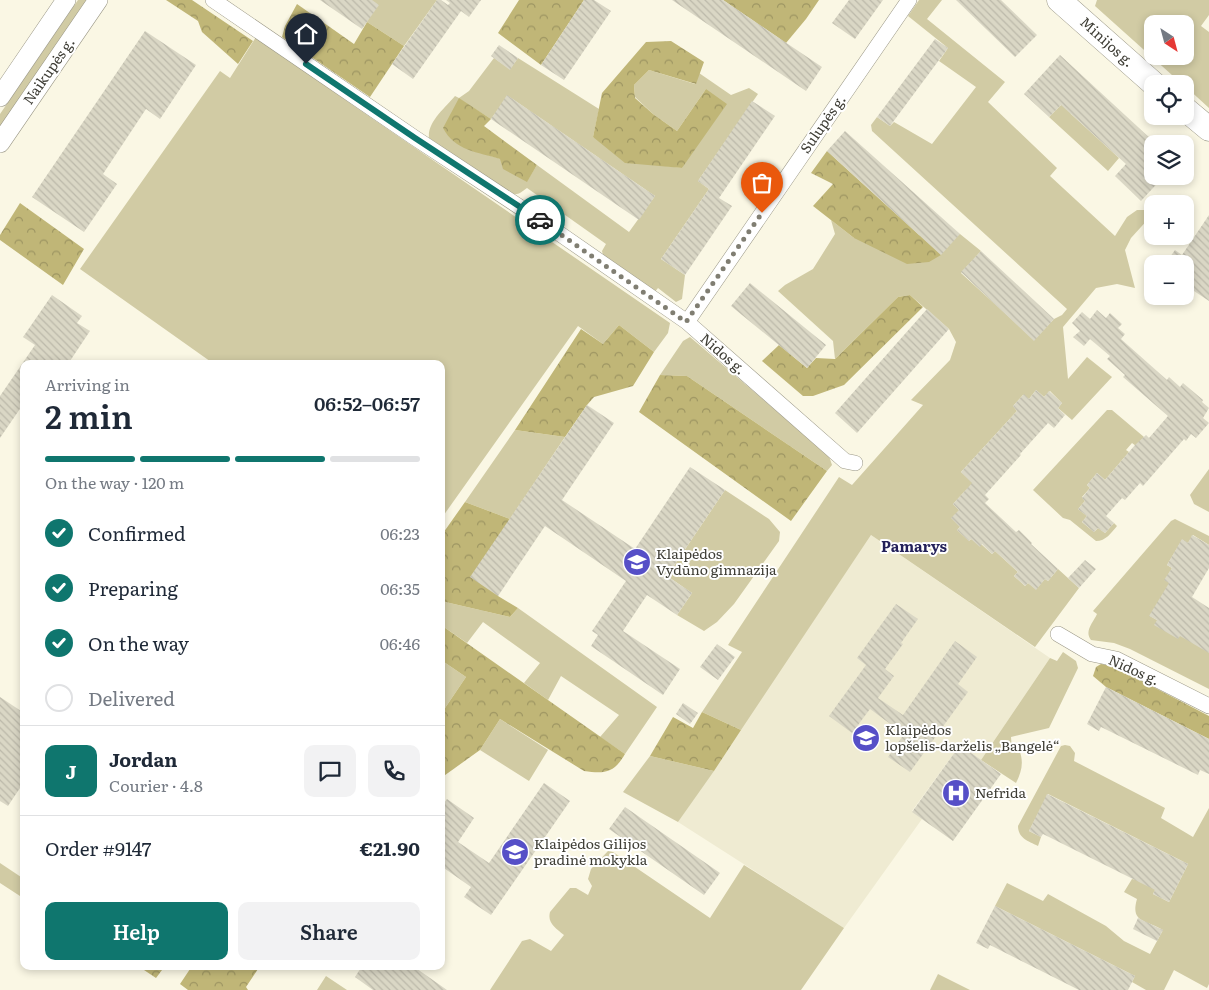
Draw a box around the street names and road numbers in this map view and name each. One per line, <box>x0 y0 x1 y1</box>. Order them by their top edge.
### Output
street label: Minijos g. <box>1076 12 1139 71</box>
street label: Naikupės g. <box>18 33 79 108</box>
street label: Sulupės g. <box>795 90 850 157</box>
street label: Nidos g. <box>697 328 751 378</box>
street label: Nidos g. <box>1106 649 1163 689</box>

